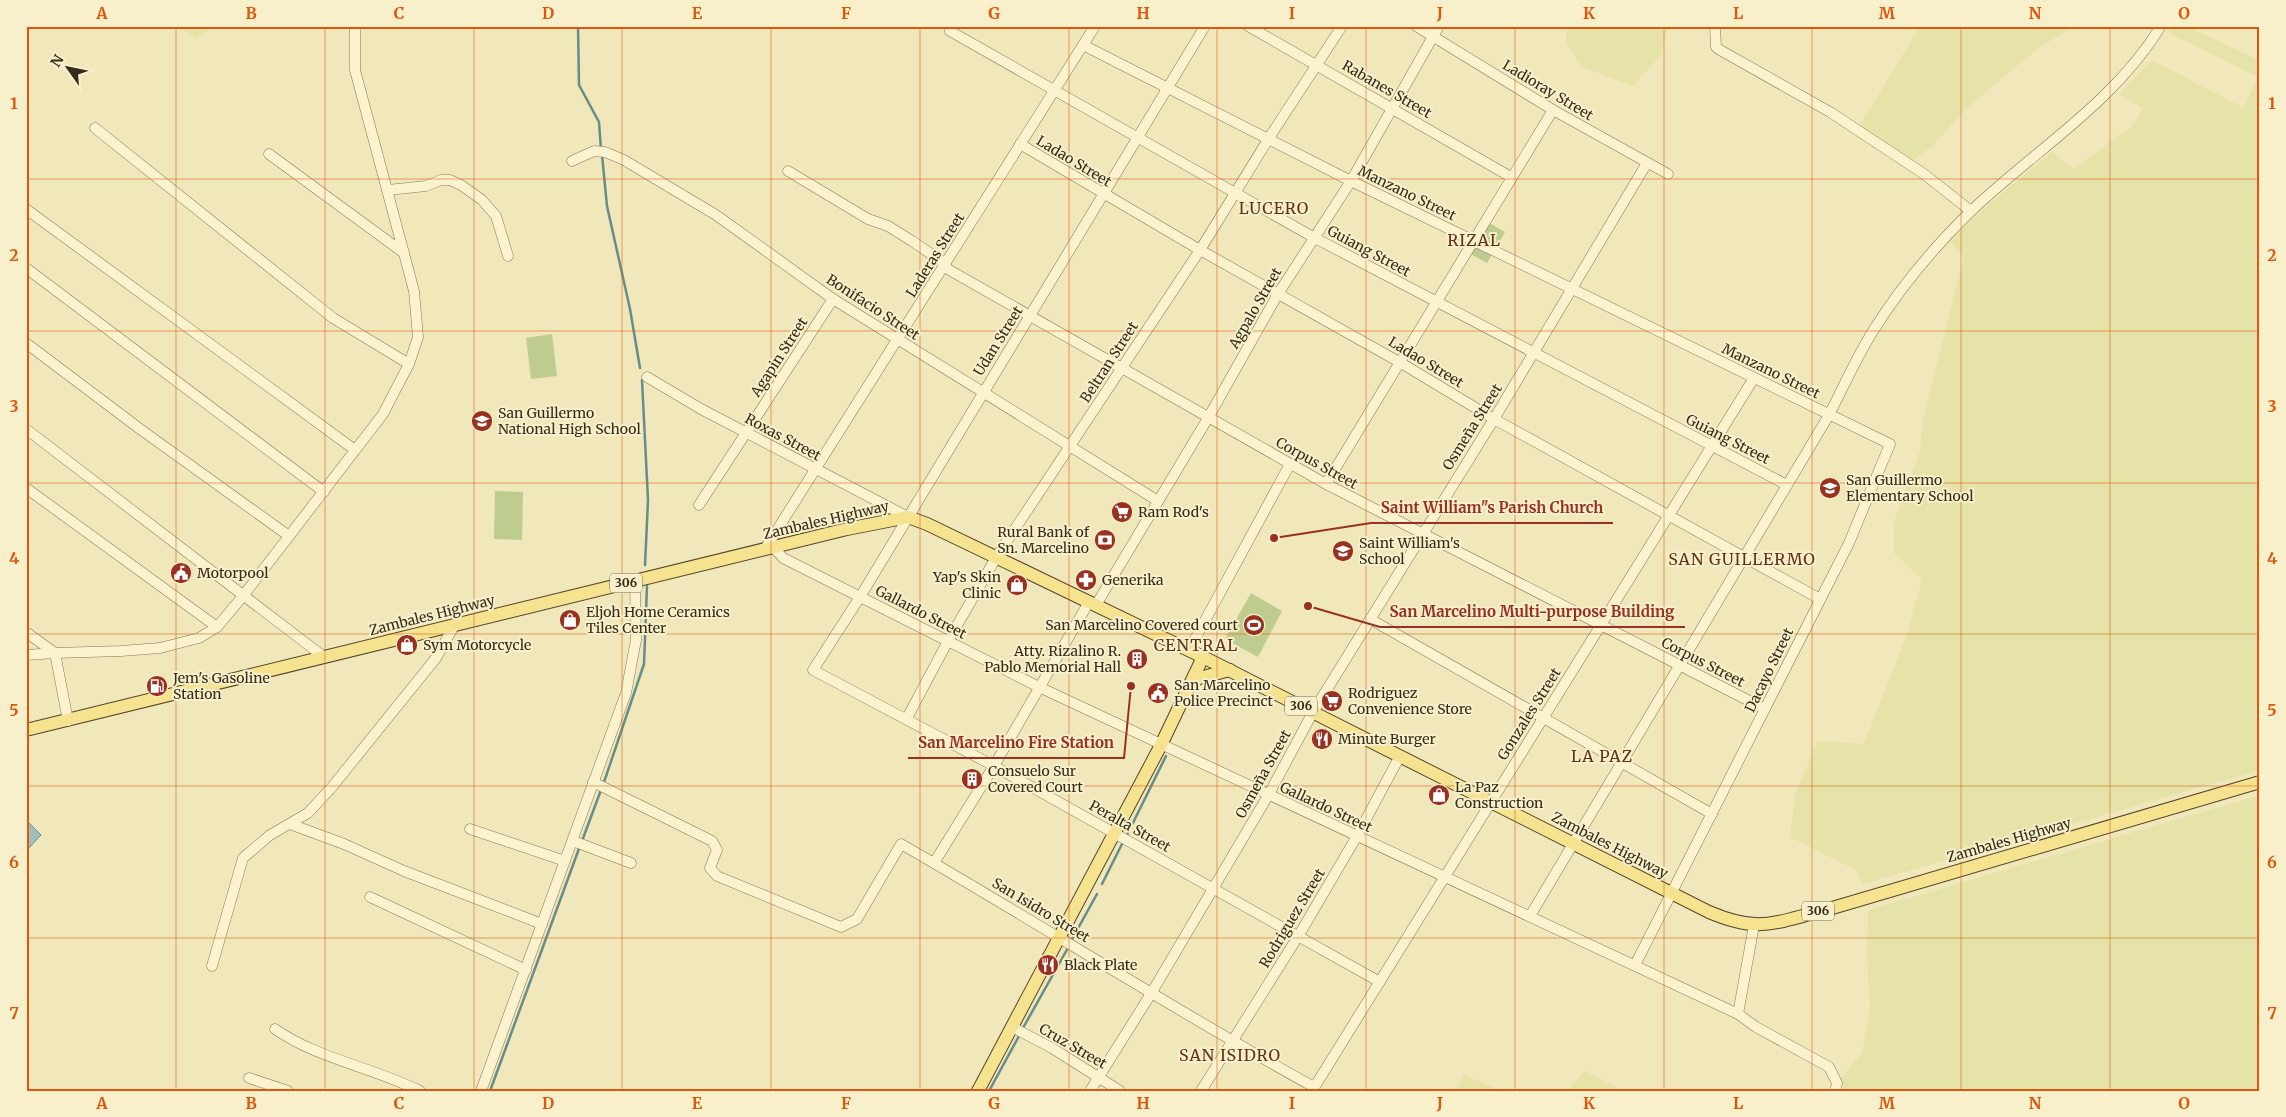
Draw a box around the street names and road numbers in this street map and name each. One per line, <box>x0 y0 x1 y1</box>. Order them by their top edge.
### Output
street label: Rabanes Street <box>1339 56 1435 122</box>
street label: Ladioray Street <box>1499 56 1597 124</box>
street label: Ladao Street <box>1033 132 1115 191</box>
street label: Manzano Street <box>1355 161 1459 225</box>
street label: Laderas Street <box>902 209 968 301</box>
street label: Guiang Street <box>1324 222 1414 281</box>
street label: Agpalo Street <box>1224 264 1286 353</box>
street label: Bonifacio Street <box>823 270 923 344</box>
street label: Udan Street <box>969 302 1027 379</box>
street label: Agapin Street <box>746 313 812 401</box>
street label: Beltran Street <box>1076 318 1142 406</box>
street label: Ladao Street <box>1385 333 1467 392</box>
street label: Manzano Street <box>1719 339 1823 403</box>
street label: Osmeña Street <box>1438 380 1506 473</box>
street label: Roxas Street <box>742 409 825 465</box>
street label: Guiang Street <box>1683 410 1773 468</box>
street label: Corpus Street <box>1273 433 1362 493</box>
street label: Zambales Highway <box>761 497 891 543</box>
road number: 306 <box>610 574 642 592</box>
street label: Gallardo Street <box>872 581 970 643</box>
street label: Zambales Highway <box>367 591 497 639</box>
street label: Dacayo Street <box>1741 624 1797 715</box>
street label: Corpus Street <box>1658 633 1748 691</box>
street label: Gonzales Street <box>1493 664 1565 763</box>
road number: 306 <box>1285 696 1317 716</box>
street label: Osmeña Street <box>1231 726 1295 821</box>
street label: Gallardo Street <box>1277 778 1376 836</box>
street label: Peralta Street <box>1086 796 1174 856</box>
street label: Zambales Highway <box>1549 808 1672 883</box>
street label: Zambales Highway <box>1945 813 2074 866</box>
street label: Rodriguez Street <box>1255 865 1329 971</box>
street label: San Isidro Street <box>989 874 1094 947</box>
road number: 306 <box>1802 901 1834 920</box>
street label: Cruz Street <box>1036 1019 1110 1073</box>

